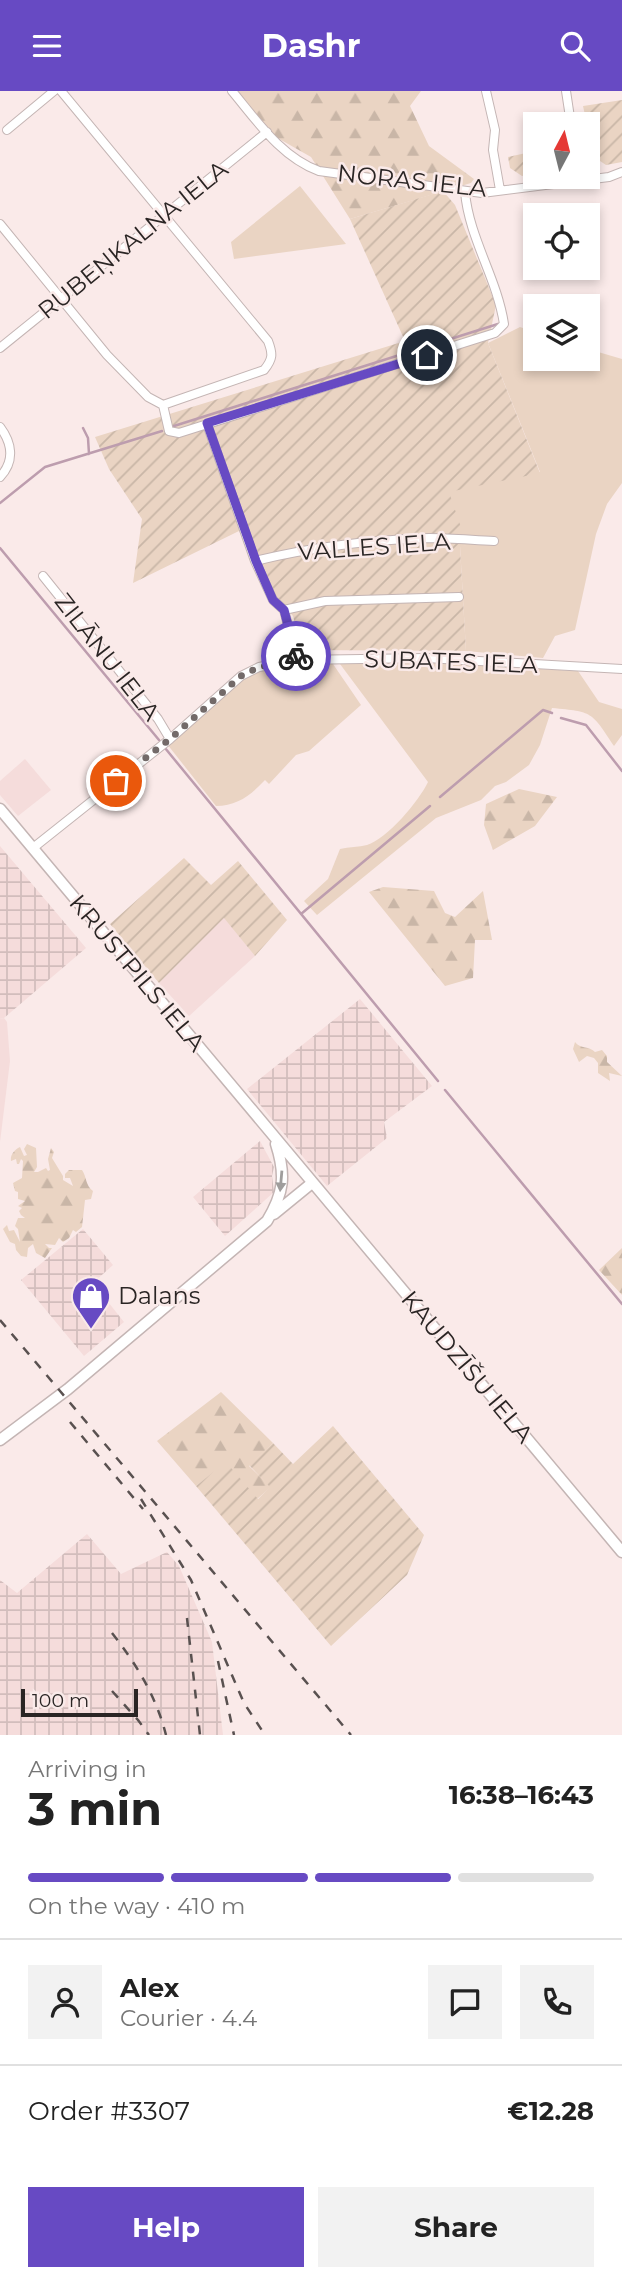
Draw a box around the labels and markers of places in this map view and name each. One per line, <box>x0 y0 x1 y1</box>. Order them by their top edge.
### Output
pin <box>397 325 457 385</box>
pin <box>86 751 146 811</box>
shop icon: Dalans <box>70 1275 112 1330</box>
place label: Dalans <box>118 1281 201 1310</box>

